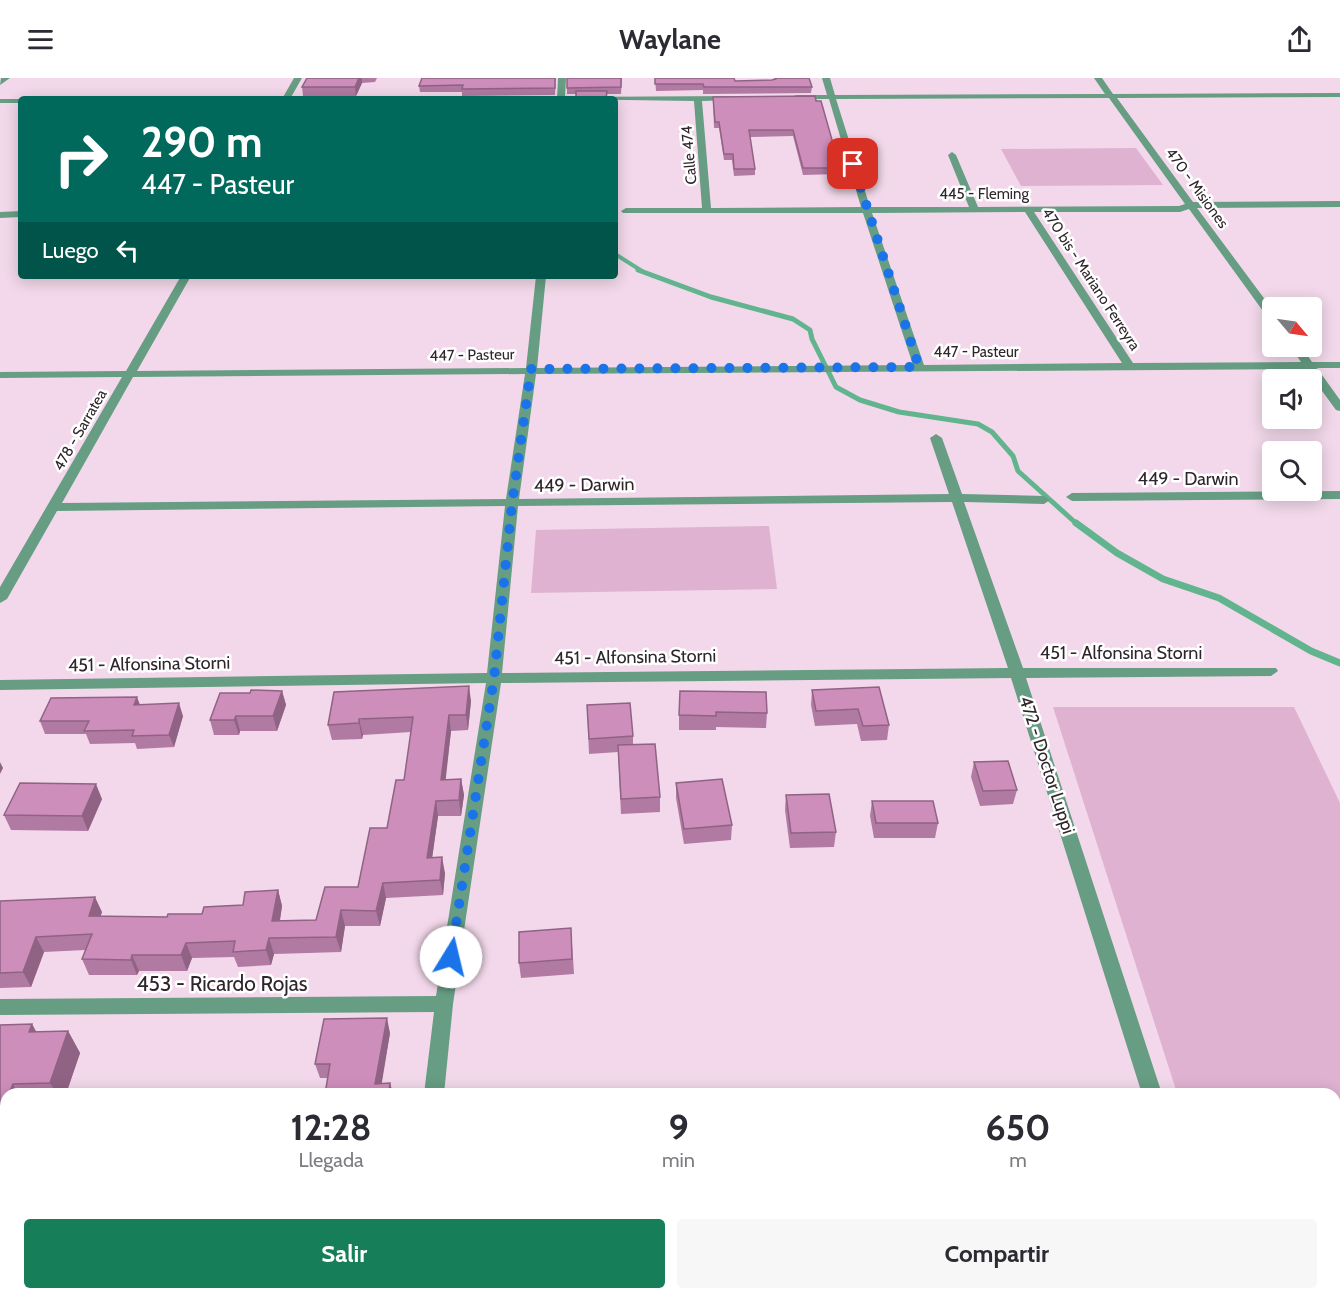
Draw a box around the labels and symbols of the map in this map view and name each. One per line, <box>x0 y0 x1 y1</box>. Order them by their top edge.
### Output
street label: Calle 474 <box>677 125 701 185</box>
pin <box>827 138 878 189</box>
street label: 470 - Misiones <box>1162 144 1232 232</box>
street label: 445 - Fleming <box>939 185 1029 203</box>
street label: 470 bis - Mariano Ferreyra <box>1038 204 1144 354</box>
north arrow <box>1262 297 1322 357</box>
street label: 447 - Pasteur <box>933 343 1019 361</box>
street label: 447 - Pasteur <box>429 345 515 365</box>
street label: 478 - Sarratea <box>50 386 111 474</box>
street label: 449 - Darwin <box>1138 468 1238 490</box>
street label: 449 - Darwin <box>533 473 635 497</box>
street label: 451 - Alfonsina Storni <box>1040 642 1202 664</box>
street label: 451 - Alfonsina Storni <box>554 645 716 669</box>
street label: 451 - Alfonsina Storni <box>68 652 230 676</box>
street label: 472 - Doctor Luppi <box>1014 693 1080 837</box>
position arrow <box>419 925 483 989</box>
street label: 453 - Ricardo Rojas <box>136 971 308 997</box>

